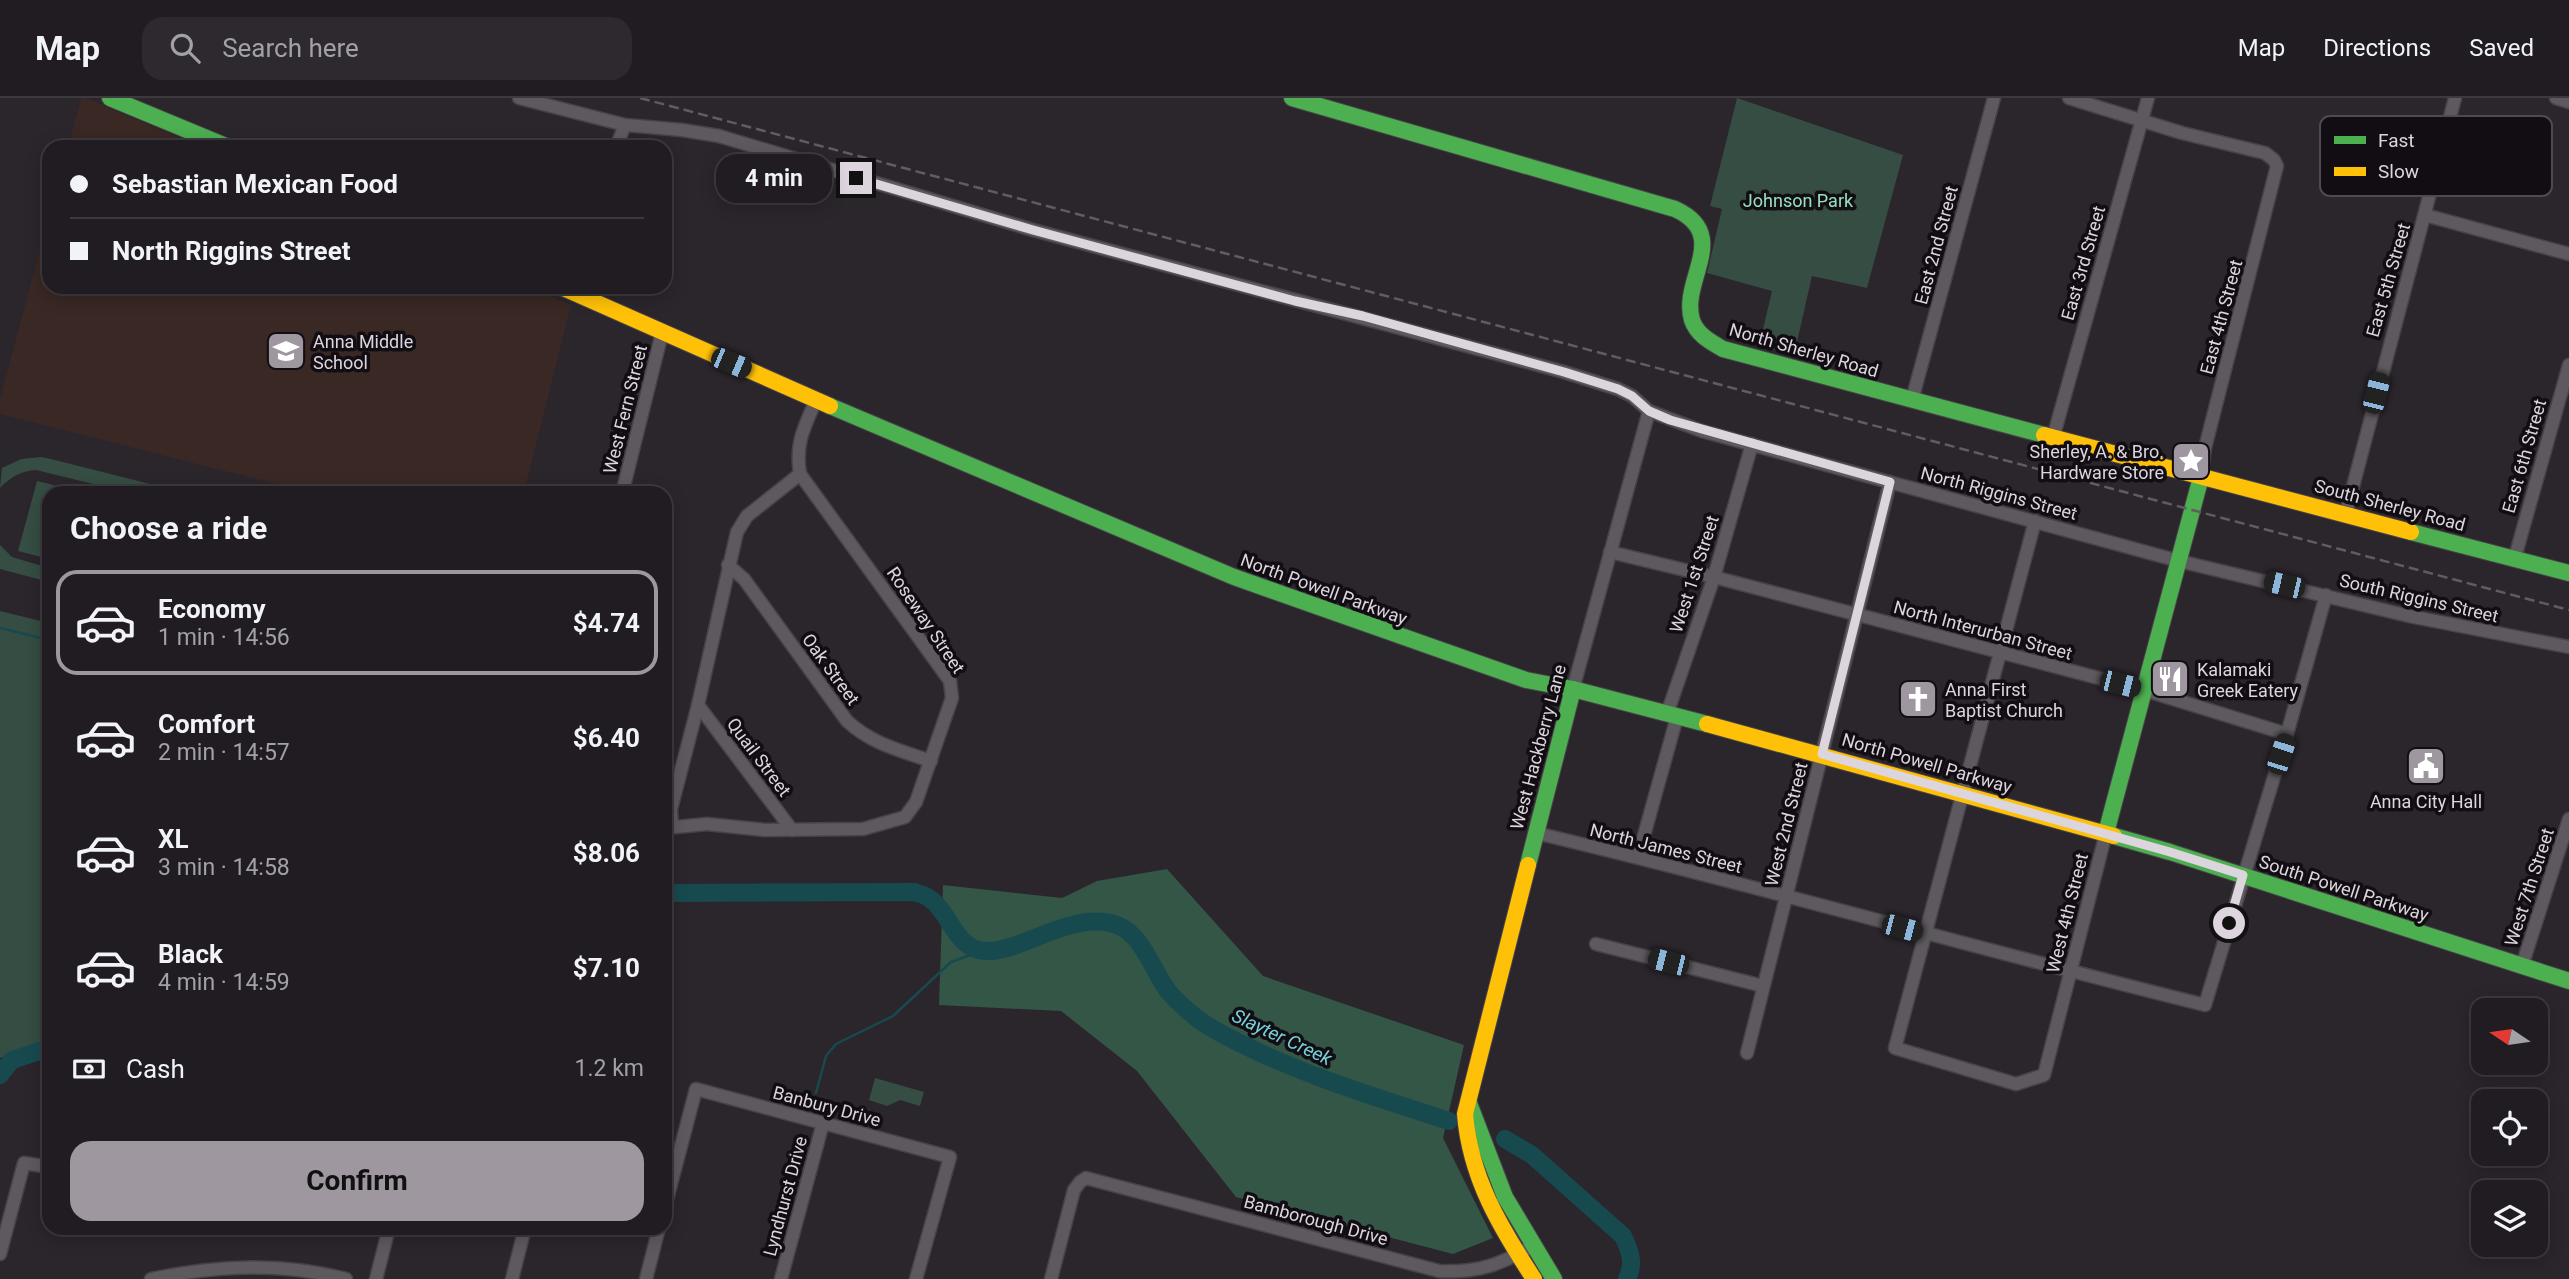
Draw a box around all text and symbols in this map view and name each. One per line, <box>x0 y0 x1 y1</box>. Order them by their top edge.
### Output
search box <box>142 17 632 80</box>
text: Map <box>35 29 100 68</box>
icon: search <box>166 29 204 67</box>
text: Search here <box>222 33 359 63</box>
text: Map <box>2238 34 2285 62</box>
text: Directions <box>2323 34 2431 62</box>
text: Saved <box>2469 34 2534 62</box>
legend <box>2320 116 2552 196</box>
text: Fast <box>2378 129 2415 152</box>
callout: 4 min <box>716 154 832 202</box>
text: Slow <box>2378 160 2419 183</box>
route end <box>840 162 872 194</box>
text: 4 min <box>745 165 803 192</box>
text: Sebastian Mexican Food <box>112 169 398 199</box>
street label: East 2nd Street <box>1910 183 1962 307</box>
park label: Johnson Park <box>1743 190 1854 211</box>
street label: East 3rd Street <box>2057 203 2109 323</box>
street label: East 5th Street <box>2362 221 2414 339</box>
text: North Riggins Street <box>112 236 350 266</box>
street label: East 4th Street <box>2196 257 2246 376</box>
street label: North Sherley Road <box>1727 319 1881 381</box>
school or university icon: Anna Middle School <box>265 330 307 372</box>
place label: Anna Middle School <box>313 331 413 373</box>
street label: West Fern Street <box>599 342 651 476</box>
car <box>708 345 755 381</box>
car <box>2361 370 2392 416</box>
street label: East 6th Street <box>2498 397 2550 515</box>
place icon: Sherley, A. & Bro. Hardware Store <box>2170 440 2212 482</box>
place label: Sherley, A. & Bro. Hardware Store <box>2030 441 2164 483</box>
street label: North Riggins Street <box>1918 462 2080 524</box>
street label: South Sherley Road <box>2312 475 2468 535</box>
text: Choose a ride <box>70 509 267 547</box>
street label: West 1st Street <box>1665 513 1723 635</box>
street label: North Powell Parkway <box>1238 549 1411 629</box>
street label: Roseway Street <box>883 563 969 677</box>
car <box>2262 570 2307 600</box>
street label: South Riggins Street <box>2338 570 2501 627</box>
icon: car <box>74 591 137 654</box>
text: Economy <box>158 594 265 624</box>
street label: North Interurban Street <box>1891 596 2075 664</box>
text: $4.74 <box>573 608 640 638</box>
text: 1 min · 14:56 <box>158 624 290 651</box>
street label: Oak Street <box>798 629 864 709</box>
restaurant icon: Kalamaki Greek Eatery <box>2149 658 2191 700</box>
place label: Kalamaki Greek Eatery <box>2197 659 2299 701</box>
street label: West Hackberry Lane <box>1506 662 1570 832</box>
car <box>2098 669 2143 699</box>
church icon: Anna First Baptist Church <box>1897 678 1939 720</box>
place label: Anna First Baptist Church <box>1945 679 2063 721</box>
icon: car <box>74 706 137 769</box>
text: Comfort <box>158 709 255 739</box>
street label: Quail Street <box>723 714 795 800</box>
text: $6.40 <box>573 723 640 753</box>
street label: North Powell Parkway <box>1840 729 2015 797</box>
car <box>2265 731 2298 777</box>
text: 2 min · 14:57 <box>158 739 290 766</box>
public building icon: Anna City Hall <box>2405 745 2447 787</box>
street label: West 2nd Street <box>1760 760 1812 888</box>
place label: Anna City Hall <box>2370 791 2482 812</box>
street label: North James Street <box>1588 819 1744 877</box>
icon: car <box>74 821 137 884</box>
text: XL <box>158 824 189 854</box>
street label: West 7th Street <box>2500 825 2558 949</box>
text: $8.06 <box>573 838 640 868</box>
street label: West 4th Street <box>2042 851 2092 975</box>
street label: South Powell Parkway <box>2257 851 2432 925</box>
text: 3 min · 14:58 <box>158 854 290 881</box>
route start <box>2213 907 2245 939</box>
car <box>1879 912 1926 944</box>
icon: car <box>74 936 137 999</box>
text: Black <box>158 939 223 969</box>
car <box>1646 947 1691 977</box>
text: $7.10 <box>573 953 640 983</box>
text: 4 min · 14:59 <box>158 969 290 996</box>
north arrow <box>2471 998 2548 1074</box>
map controls <box>2471 998 2548 1257</box>
water label: Slayter Creek <box>1228 1004 1336 1070</box>
icon: cash <box>70 1050 108 1088</box>
text: Cash <box>126 1054 185 1084</box>
text: 1.2 km <box>575 1055 644 1082</box>
street label: Banbury Drive <box>771 1082 883 1130</box>
button: locate <box>2471 1089 2548 1166</box>
street label: Lyndhurst Drive <box>759 1134 811 1258</box>
button: Confirm <box>70 1141 644 1221</box>
button: layers <box>2471 1180 2548 1257</box>
street label: Bamborough Drive <box>1242 1191 1390 1249</box>

